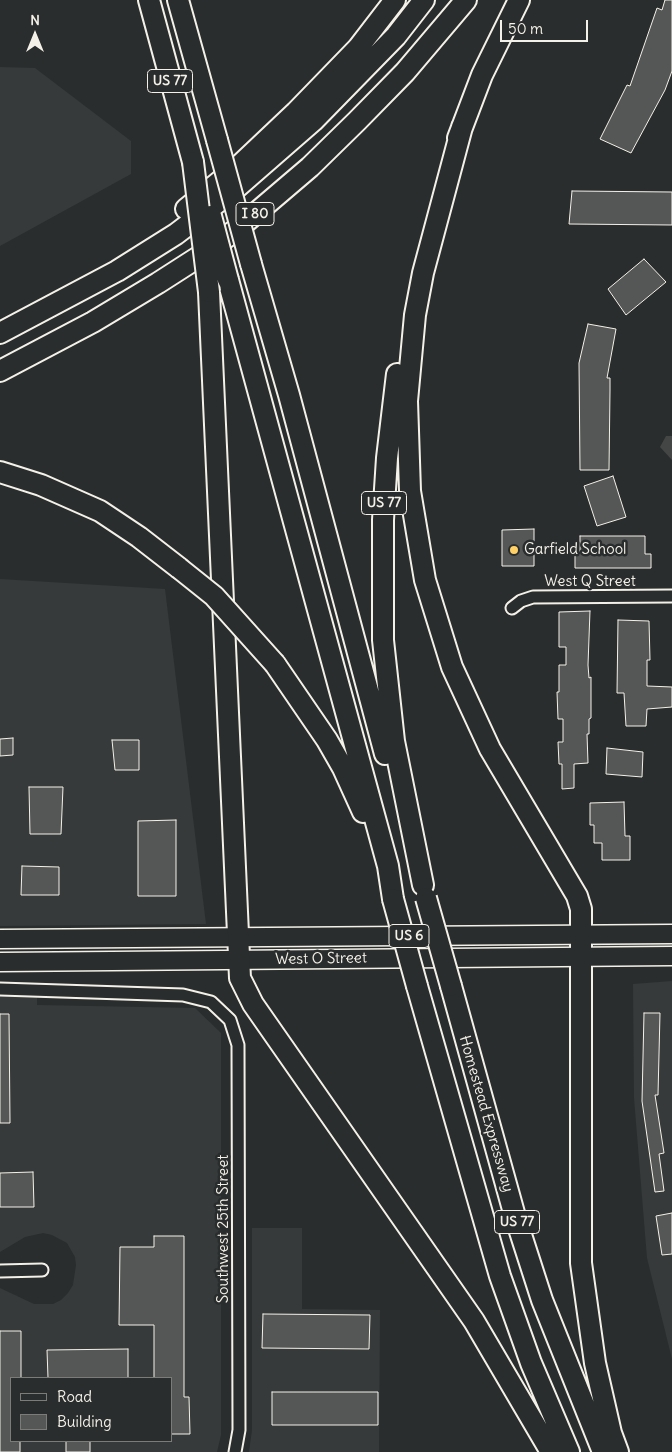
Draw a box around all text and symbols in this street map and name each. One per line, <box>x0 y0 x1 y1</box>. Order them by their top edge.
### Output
north arrow <box>10 10 60 60</box>
scale bar <box>502 10 590 42</box>
text: N <box>30 11 40 29</box>
text: 50 m <box>508 19 543 38</box>
road number: US 77 <box>148 70 192 92</box>
road number: I 80 <box>236 202 274 225</box>
road number: US 77 <box>362 492 406 514</box>
place label: Garfield School <box>524 541 626 559</box>
marker: Garfield School <box>508 544 520 556</box>
street label: West Q Street <box>544 573 636 591</box>
road number: US 6 <box>389 924 429 948</box>
street label: West O Street <box>275 949 367 969</box>
street label: Homestead Expressway <box>455 1034 517 1194</box>
street label: Southwest 25th Street <box>215 1155 233 1303</box>
road number: US 77 <box>494 1210 540 1234</box>
legend <box>10 1377 172 1442</box>
text: Road <box>57 1387 92 1406</box>
text: Building <box>57 1412 112 1431</box>

